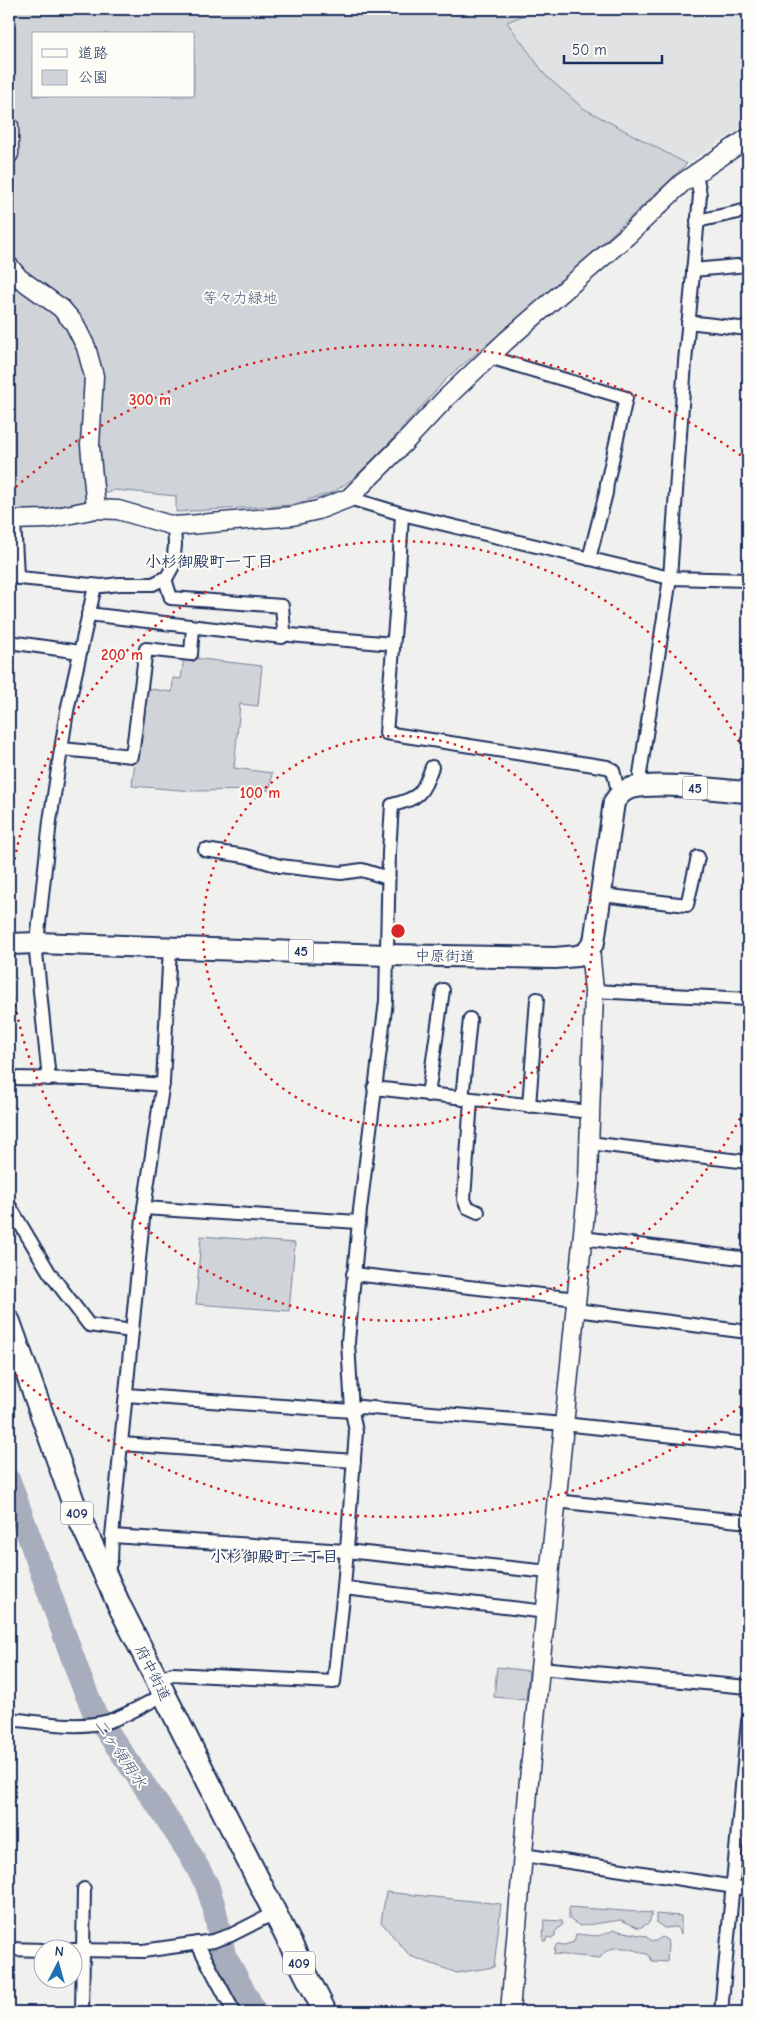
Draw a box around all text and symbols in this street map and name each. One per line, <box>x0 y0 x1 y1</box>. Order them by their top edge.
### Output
legend <box>32 32 195 98</box>
scale bar <box>564 32 662 64</box>
text: 50 m <box>572 41 607 59</box>
text: 道路 <box>78 44 108 62</box>
text: 公園 <box>78 68 108 86</box>
park label: 等々力緑地 <box>202 289 278 307</box>
text: 300 m <box>129 391 171 409</box>
district label: 小杉御殿町一丁目 <box>145 553 273 571</box>
text: 200 m <box>101 646 143 664</box>
road number: 45 <box>682 776 708 800</box>
text: 100 m <box>240 784 280 802</box>
centre of rings <box>389 922 407 940</box>
road number: 45 <box>288 939 314 962</box>
street label: 中原街道 <box>415 946 475 966</box>
road number: 409 <box>61 1502 93 1525</box>
district label: 小杉御殿町二丁目 <box>210 1548 338 1566</box>
street label: 府中街道 <box>131 1642 175 1704</box>
water label: 二ヶ領用水 <box>90 1715 150 1792</box>
north arrow <box>32 1938 82 1988</box>
text: N <box>54 1943 65 1960</box>
road number: 409 <box>283 1952 315 1975</box>

